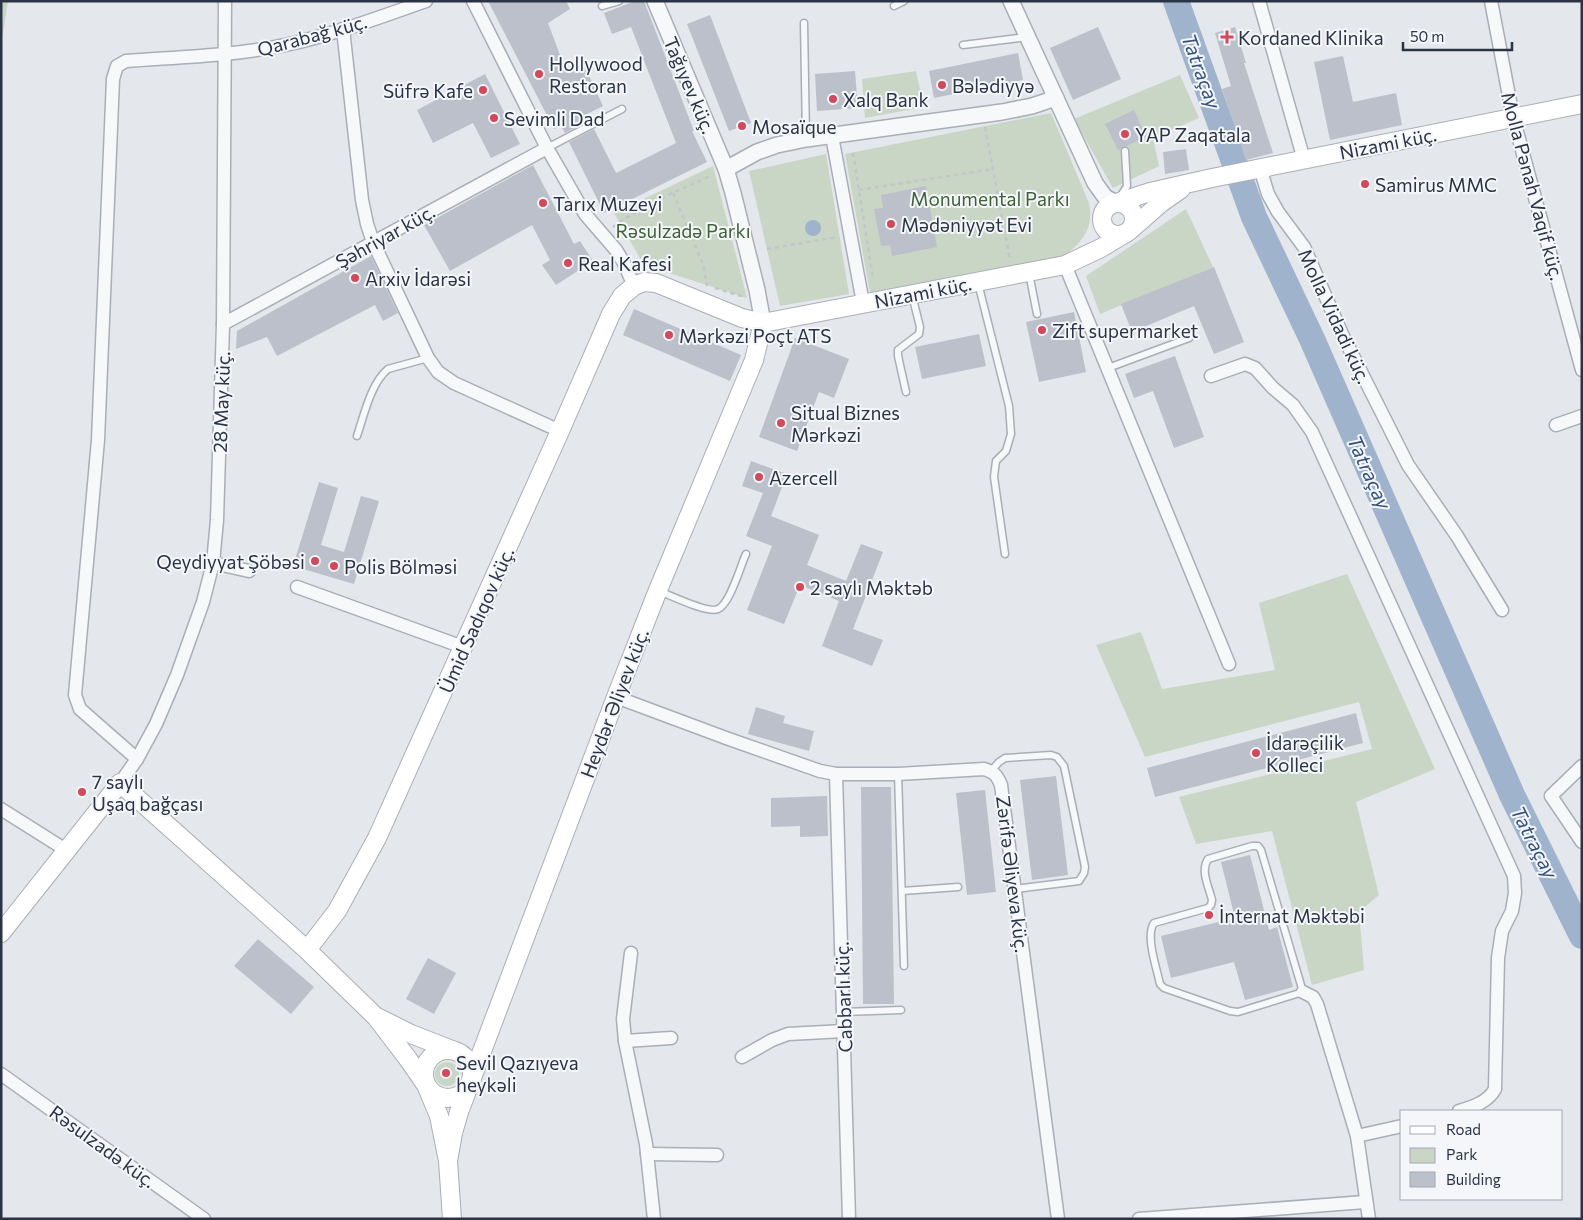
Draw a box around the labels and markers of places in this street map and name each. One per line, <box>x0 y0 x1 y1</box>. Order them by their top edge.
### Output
place label: Kordaned Klinika <box>1238 26 1384 49</box>
marker: Kordaned Klinika <box>1220 30 1234 44</box>
place label: Hollywood Restoran <box>549 52 643 97</box>
marker: Hollywood Restoran <box>533 68 545 80</box>
place label: Bələdiyyə <box>952 74 1035 97</box>
place label: Süfrə Kafe <box>383 79 473 102</box>
marker: Bələdiyyə <box>936 79 948 91</box>
marker: Süfrə Kafe <box>477 84 489 96</box>
place label: Xalq Bank <box>843 88 929 111</box>
marker: Xalq Bank <box>827 93 839 105</box>
place label: Sevimli Dad <box>504 107 604 130</box>
marker: Sevimli Dad <box>488 112 500 124</box>
place label: Mosaïque <box>752 115 837 138</box>
marker: Mosaïque <box>736 120 748 132</box>
place label: YAP Zaqatala <box>1135 123 1251 146</box>
marker: YAP Zaqatala <box>1119 128 1131 140</box>
place label: Samirus MMC <box>1375 173 1497 196</box>
marker: Samirus MMC <box>1359 178 1371 190</box>
place label: Tarıx Muzeyi <box>553 192 662 215</box>
marker: Tarıx Muzeyi <box>537 197 549 209</box>
place label: Mədəniyyət Evi <box>901 213 1032 236</box>
marker: Mədəniyyət Evi <box>885 218 897 230</box>
place label: Real Kafesi <box>578 252 672 275</box>
marker: Real Kafesi <box>562 257 574 269</box>
place label: Arxiv İdarəsi <box>365 267 471 290</box>
marker: Arxiv İdarəsi <box>349 272 361 284</box>
place label: Zift supermarket <box>1052 319 1199 342</box>
place label: Mərkəzi Poçt ATS <box>679 324 831 347</box>
marker: Zift supermarket <box>1036 324 1048 336</box>
marker: Mərkəzi Poçt ATS <box>663 329 675 341</box>
place label: Situal Biznes Mərkəzi <box>791 401 900 446</box>
marker: Situal Biznes Mərkəzi <box>775 417 787 429</box>
place label: Azercell <box>769 466 838 489</box>
marker: Azercell <box>753 471 765 483</box>
place label: Qeydiyyat Şöbəsi <box>156 550 305 573</box>
marker: Qeydiyyat Şöbəsi <box>309 555 321 567</box>
place label: Polis Bölməsi <box>344 555 457 578</box>
marker: Polis Bölməsi <box>328 560 340 572</box>
place label: 2 saylı Məktəb <box>810 576 933 599</box>
marker: 2 saylı Məktəb <box>794 581 806 593</box>
place label: İdarəçilik Kolleci <box>1266 731 1344 776</box>
marker: İdarəçilik Kolleci <box>1250 747 1262 759</box>
place label: 7 saylı Uşaq bağçası <box>92 770 203 815</box>
marker: 7 saylı Uşaq bağçası <box>76 786 88 798</box>
place label: İnternat Məktəbi <box>1219 904 1365 927</box>
marker: İnternat Məktəbi <box>1203 909 1215 921</box>
place label: Sevil Qazıyeva heykəli <box>456 1051 579 1096</box>
marker: Sevil Qazıyeva heykəli <box>440 1067 452 1079</box>

